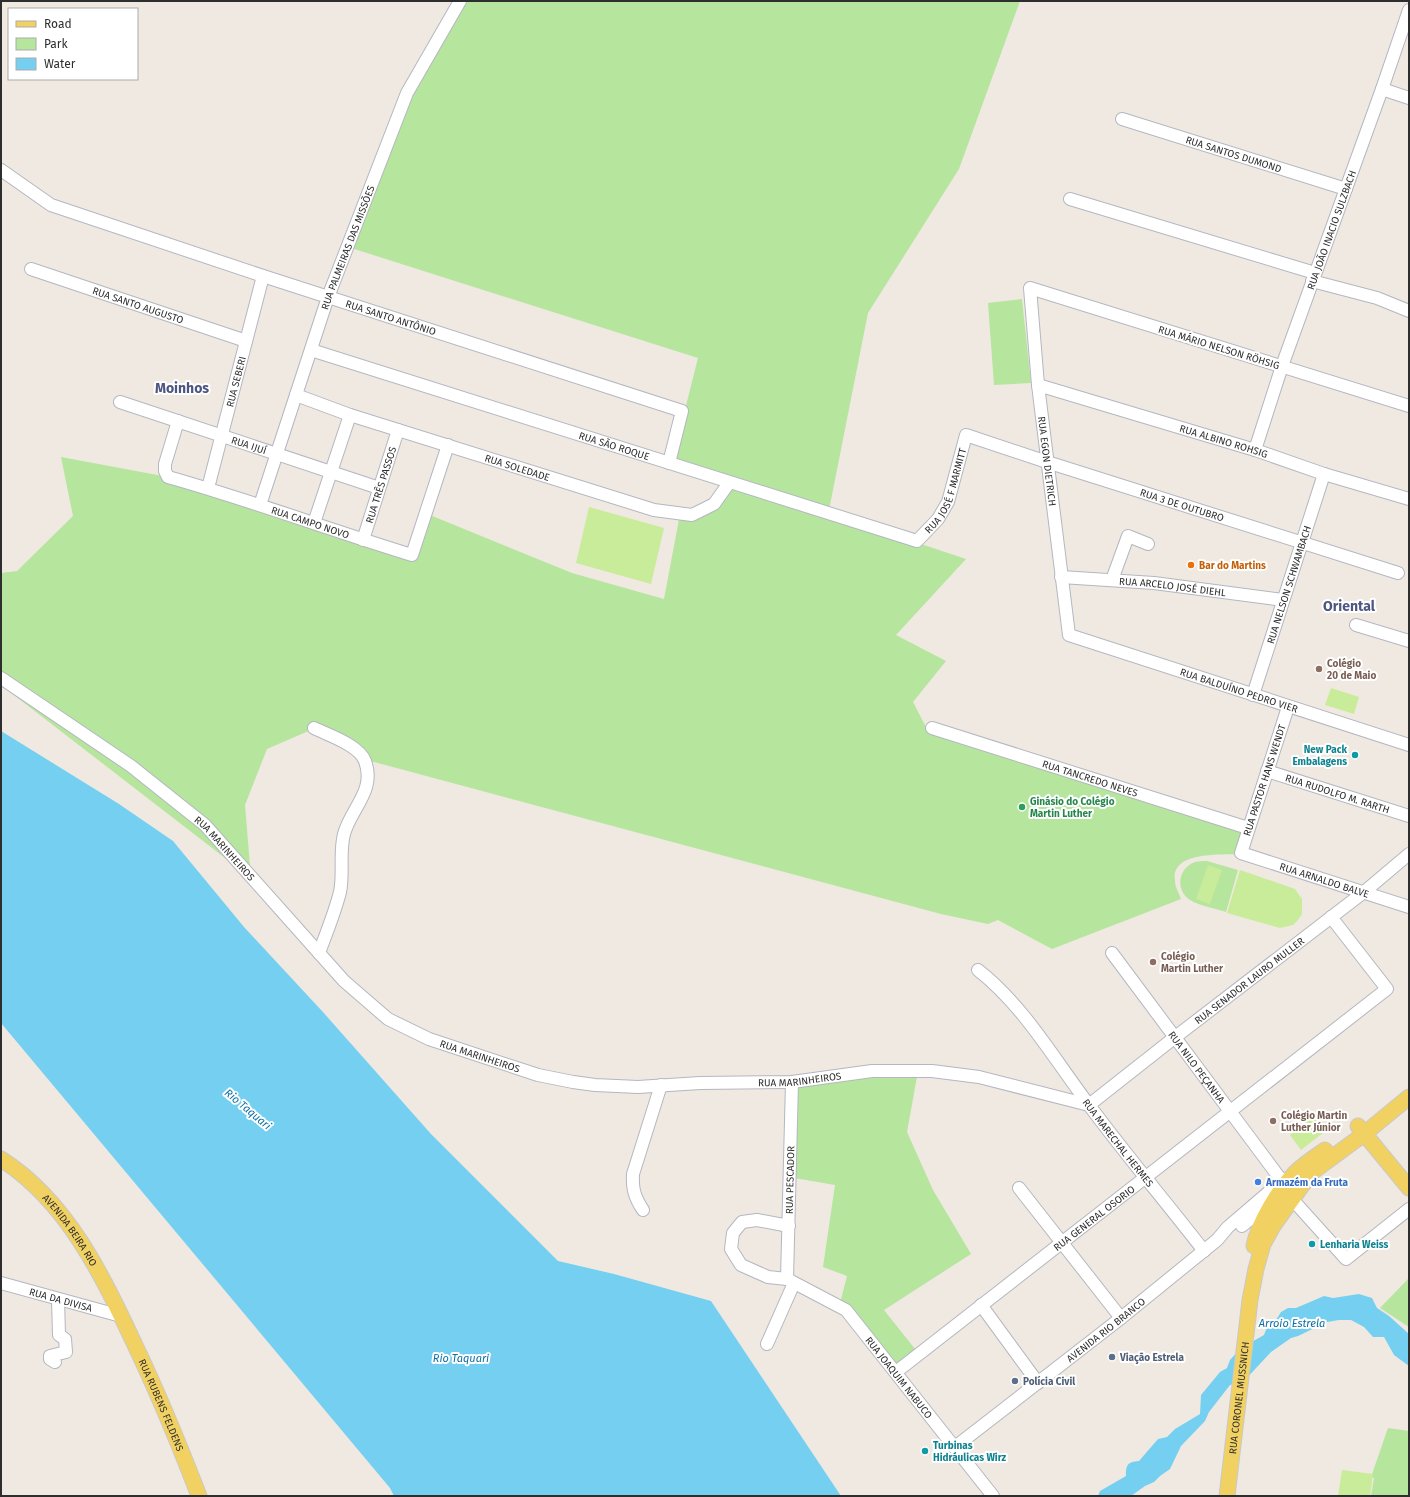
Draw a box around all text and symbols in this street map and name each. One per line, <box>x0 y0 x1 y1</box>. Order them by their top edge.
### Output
legend <box>8 8 138 80</box>
text: Road <box>44 17 72 31</box>
text: Park <box>44 37 68 51</box>
text: Water <box>44 57 76 71</box>
street label: RUA SANTOS DUMOND <box>1184 134 1283 175</box>
street label: RUA JOÃO INACIO SULZBACH <box>1305 169 1359 291</box>
street label: RUA PALMEIRAS DAS MISSÕES <box>319 184 378 311</box>
street label: RUA SANTO AUGUSTO <box>91 285 185 327</box>
street label: RUA SANTO ANTÔNIO <box>344 298 437 338</box>
street label: RUA MÁRIO NELSON RÖHSIG <box>1157 322 1281 372</box>
street label: RUA SEBERI <box>224 355 249 409</box>
district label: Moinhos <box>155 380 209 397</box>
street label: RUA EGON DIETRICH <box>1035 416 1058 507</box>
street label: RUA ALBINO ROHSIG <box>1178 423 1269 461</box>
street label: RUA SÃO ROQUE <box>577 430 651 463</box>
street label: RUA IJUÍ <box>230 434 269 457</box>
street label: RUA TRÊS PASSOS <box>364 445 399 525</box>
street label: RUA JOSÉ F MARMITT <box>923 446 969 536</box>
street label: RUA SOLEDADE <box>483 452 551 484</box>
street label: RUA 3 DE OUTUBRO <box>1138 487 1225 525</box>
street label: RUA CAMPO NOVO <box>269 504 351 542</box>
street label: RUA NELSON SCHWAMBACH <box>1265 524 1314 646</box>
marker: Bar do Martins <box>1186 560 1196 570</box>
place label: Bar do Martins <box>1199 560 1266 572</box>
street label: RUA ARCELO JOSÉ DIEHL <box>1119 576 1227 599</box>
district label: Oriental <box>1323 598 1376 615</box>
place label: Colégio 20 de Maio <box>1327 657 1376 682</box>
marker: Colégio 20 de Maio <box>1314 664 1324 674</box>
street label: RUA BALDUÍNO PEDRO VIER <box>1178 666 1299 716</box>
street label: RUA PASTOR HANS WENDT <box>1241 722 1289 838</box>
place label: New Pack Embalagens <box>1292 744 1347 768</box>
marker: New Pack Embalagens <box>1350 750 1360 760</box>
street label: RUA TANCREDO NEVES <box>1041 758 1140 800</box>
street label: RUA RUDOLFO M. RARTH <box>1284 772 1391 816</box>
place label: Ginásio do Colégio Martin Luther <box>1030 795 1115 820</box>
marker: Ginásio do Colégio Martin Luther <box>1017 802 1027 812</box>
street label: RUA MARINHEIROS <box>192 814 257 884</box>
street label: RUA ARNALDO BALVE <box>1278 861 1370 901</box>
street label: RUA SENADOR LAURO MULLER <box>1193 935 1307 1027</box>
place label: Colégio Martin Luther <box>1161 950 1224 975</box>
marker: Colégio Martin Luther <box>1148 957 1158 967</box>
street label: RUA NILO PEÇANHA <box>1165 1029 1227 1106</box>
street label: RUA MARINHEIROS <box>438 1038 522 1076</box>
street label: RUA MARINHEIROS <box>758 1070 843 1089</box>
water label: Rio Taquari <box>222 1086 273 1132</box>
street label: RUA MARECHAL HERMES <box>1080 1097 1156 1190</box>
place label: Colégio Martin Luther Júnior <box>1281 1109 1347 1134</box>
marker: Colégio Martin Luther Júnior <box>1268 1116 1278 1126</box>
street label: RUA PESCADOR <box>784 1146 797 1214</box>
place label: Armazém da Fruta <box>1265 1176 1349 1189</box>
marker: Armazém da Fruta <box>1253 1177 1263 1187</box>
street label: RUA GENERAL OSORIO <box>1052 1183 1138 1254</box>
street label: AVENIDA BEIRA RIO <box>40 1192 99 1269</box>
marker: Lenharia Weiss <box>1307 1239 1317 1249</box>
place label: Lenharia Weiss <box>1320 1239 1389 1251</box>
street label: RUA DA DIVISA <box>28 1286 94 1315</box>
street label: AVENIDA RIO BRANCO <box>1065 1296 1148 1365</box>
water label: Arroio Estrela <box>1258 1317 1325 1330</box>
street label: RUA JOAQUIM NABUCO <box>862 1335 934 1421</box>
street label: RUA CORONEL MUSSNICH <box>1227 1341 1252 1455</box>
water label: Rio Taquari <box>433 1352 489 1365</box>
marker: Viação Estrela <box>1107 1352 1117 1362</box>
place label: Viação Estrela <box>1119 1352 1184 1364</box>
street label: RUA RUBENS FELDENS <box>135 1357 186 1454</box>
place label: Polícia Civil <box>1023 1375 1075 1388</box>
marker: Polícia Civil <box>1010 1376 1020 1386</box>
place label: Turbinas Hidráulicas Wirz <box>933 1440 1007 1464</box>
marker: Turbinas Hidráulicas Wirz <box>920 1446 930 1456</box>

